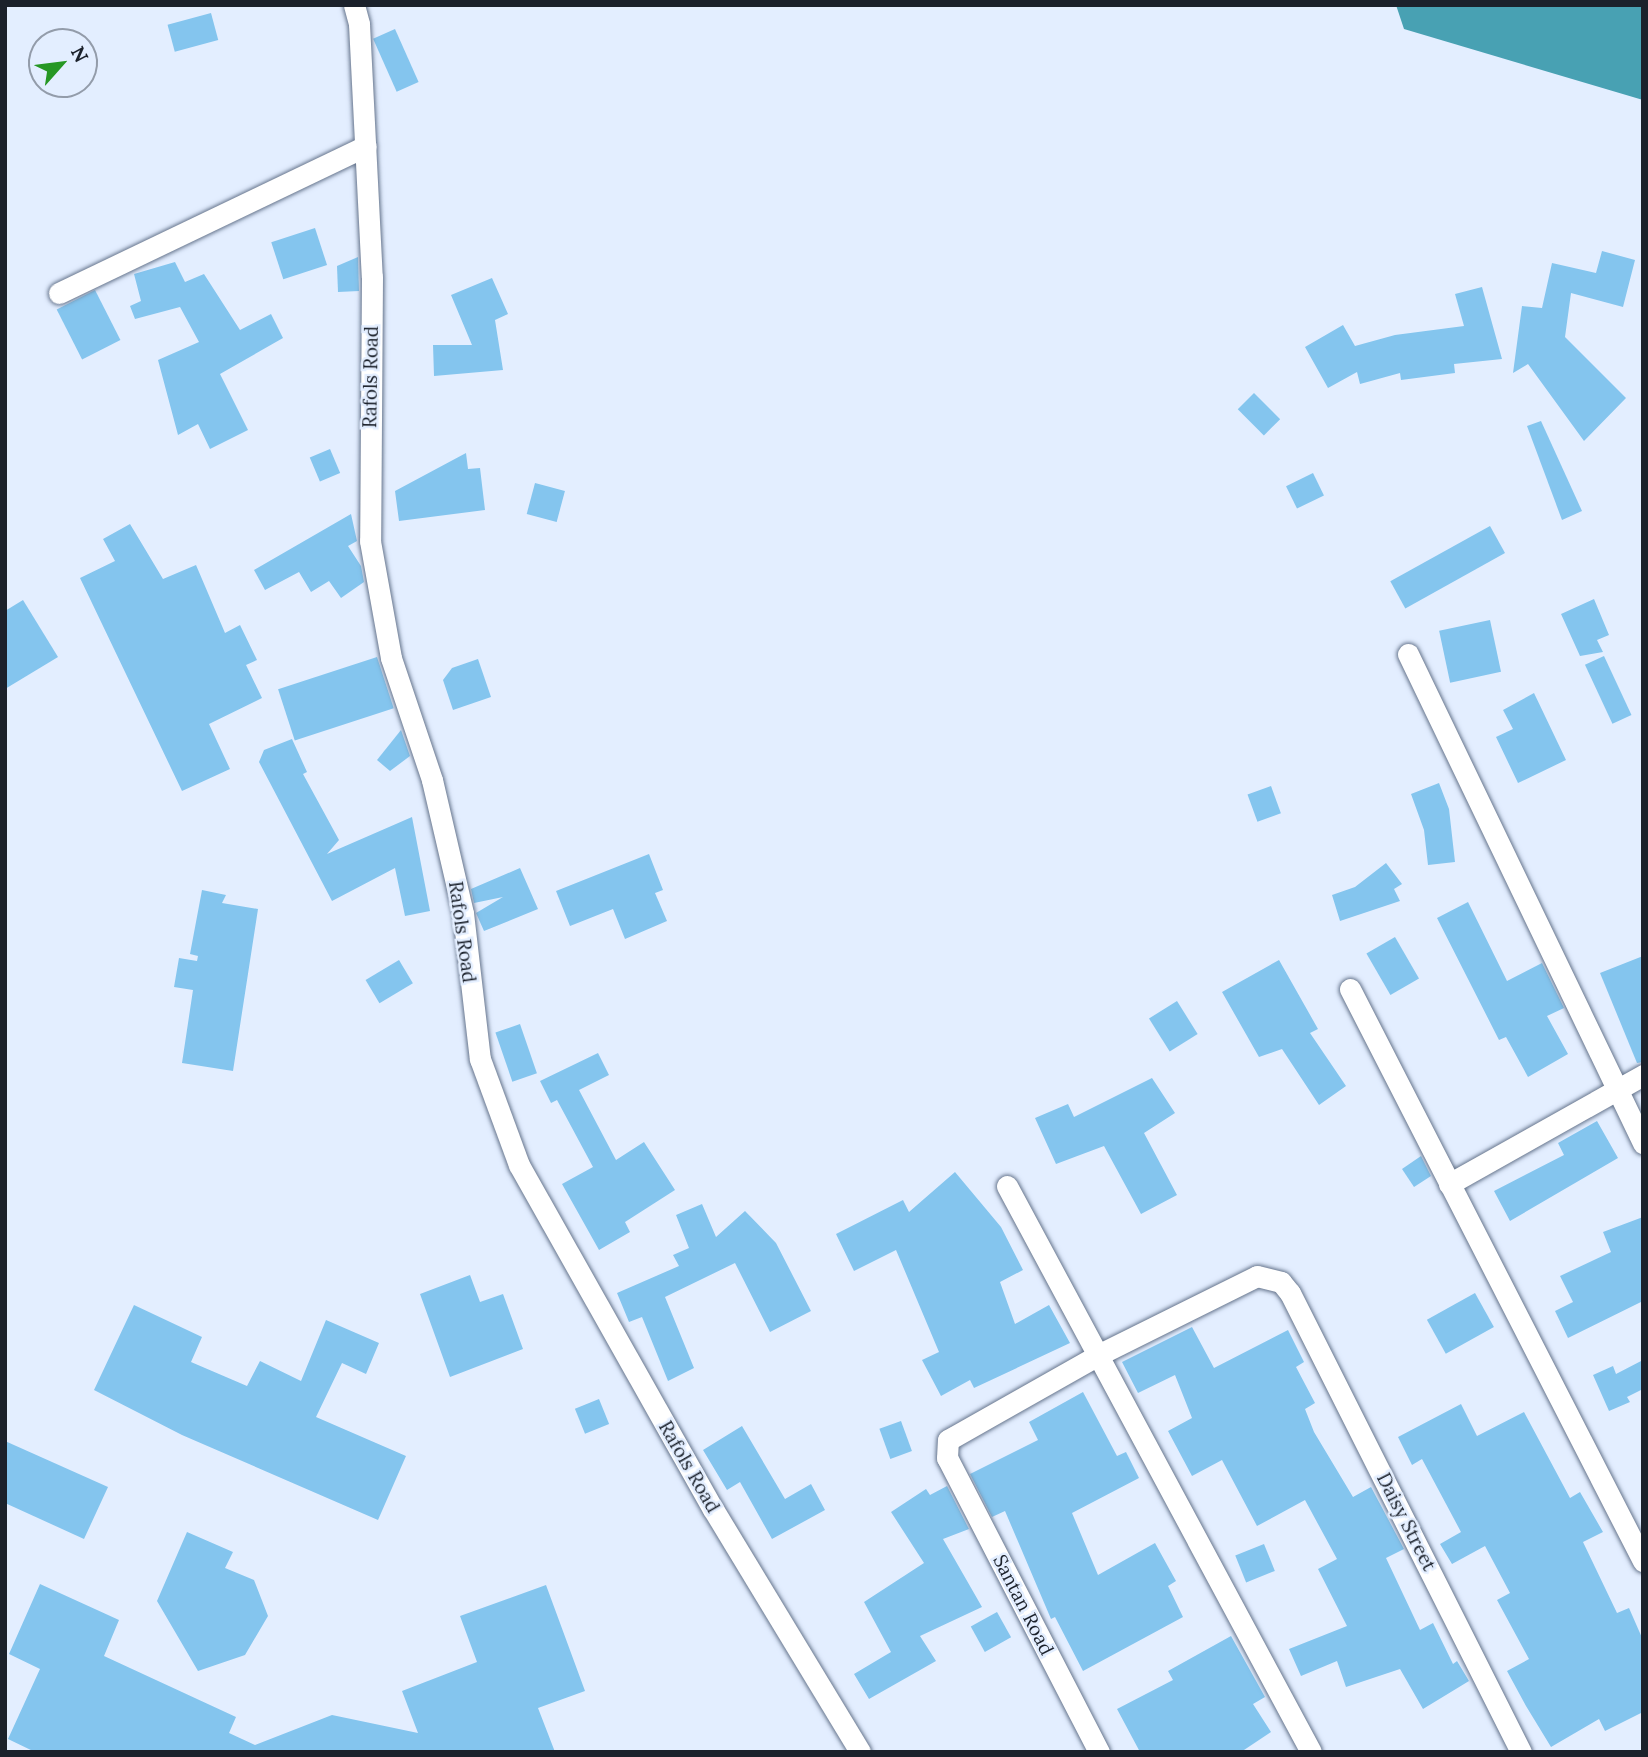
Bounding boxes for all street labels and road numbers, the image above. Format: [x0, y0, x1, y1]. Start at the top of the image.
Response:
street label: Rafols Road [359, 326, 383, 428]
street label: Rafols Road [444, 880, 480, 984]
street label: Rafols Road [654, 1417, 724, 1517]
street label: Daisy Street [1372, 1469, 1440, 1575]
street label: Santan Road [988, 1551, 1058, 1659]

